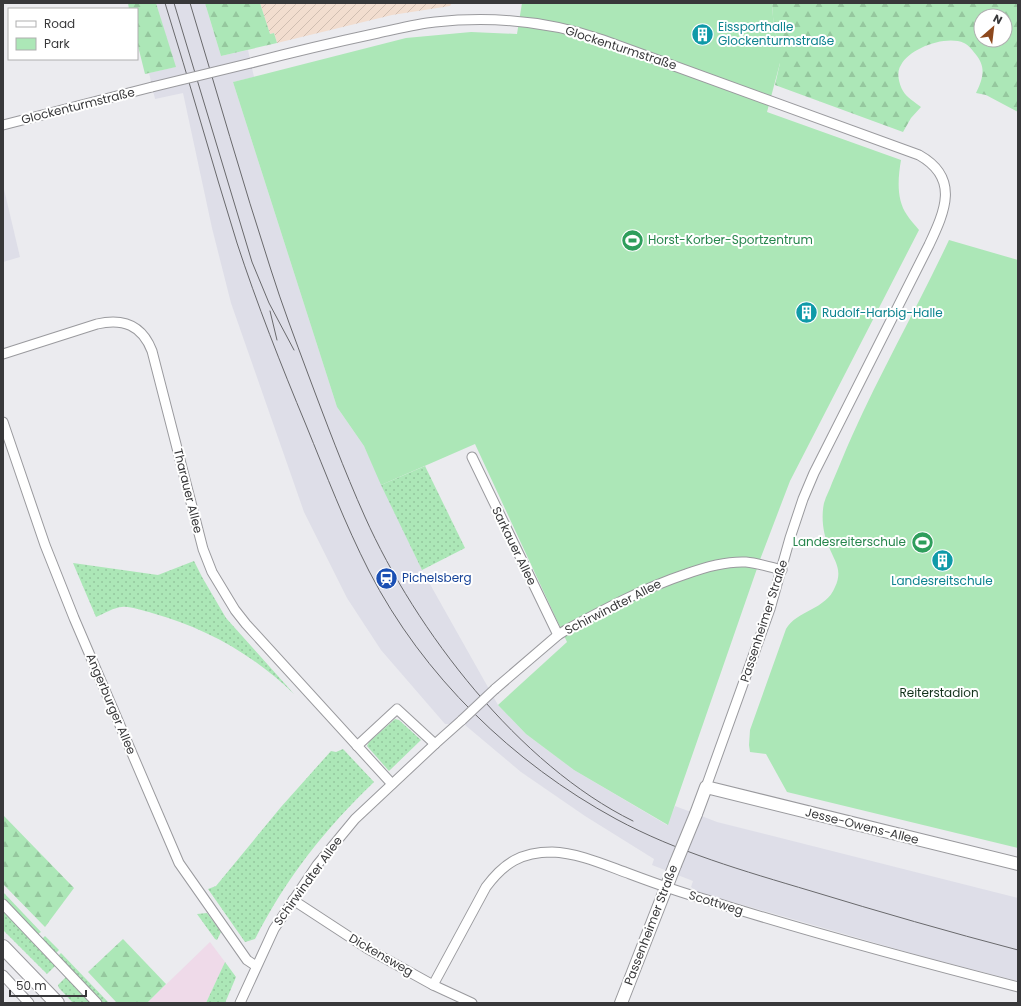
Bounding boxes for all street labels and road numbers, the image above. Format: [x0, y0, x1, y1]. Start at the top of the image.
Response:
street label: Glockenturmstraße [563, 21, 679, 74]
street label: Glockenturmstraße [19, 83, 136, 128]
street label: Tharauer Allee [170, 447, 207, 535]
street label: Sarkauer Allee [488, 504, 541, 588]
street label: Passenheimer Straße [736, 557, 791, 684]
street label: Schirwindter Allee [562, 575, 664, 638]
street label: Angerburger Allee [83, 651, 140, 757]
street label: Jesse-Owens-Allee [804, 803, 921, 848]
street label: Schirwindter Allee [269, 833, 346, 929]
street label: Passenheimer Straße [620, 862, 681, 988]
street label: Scottweg [687, 886, 745, 919]
street label: Dickensweg [346, 929, 417, 980]

